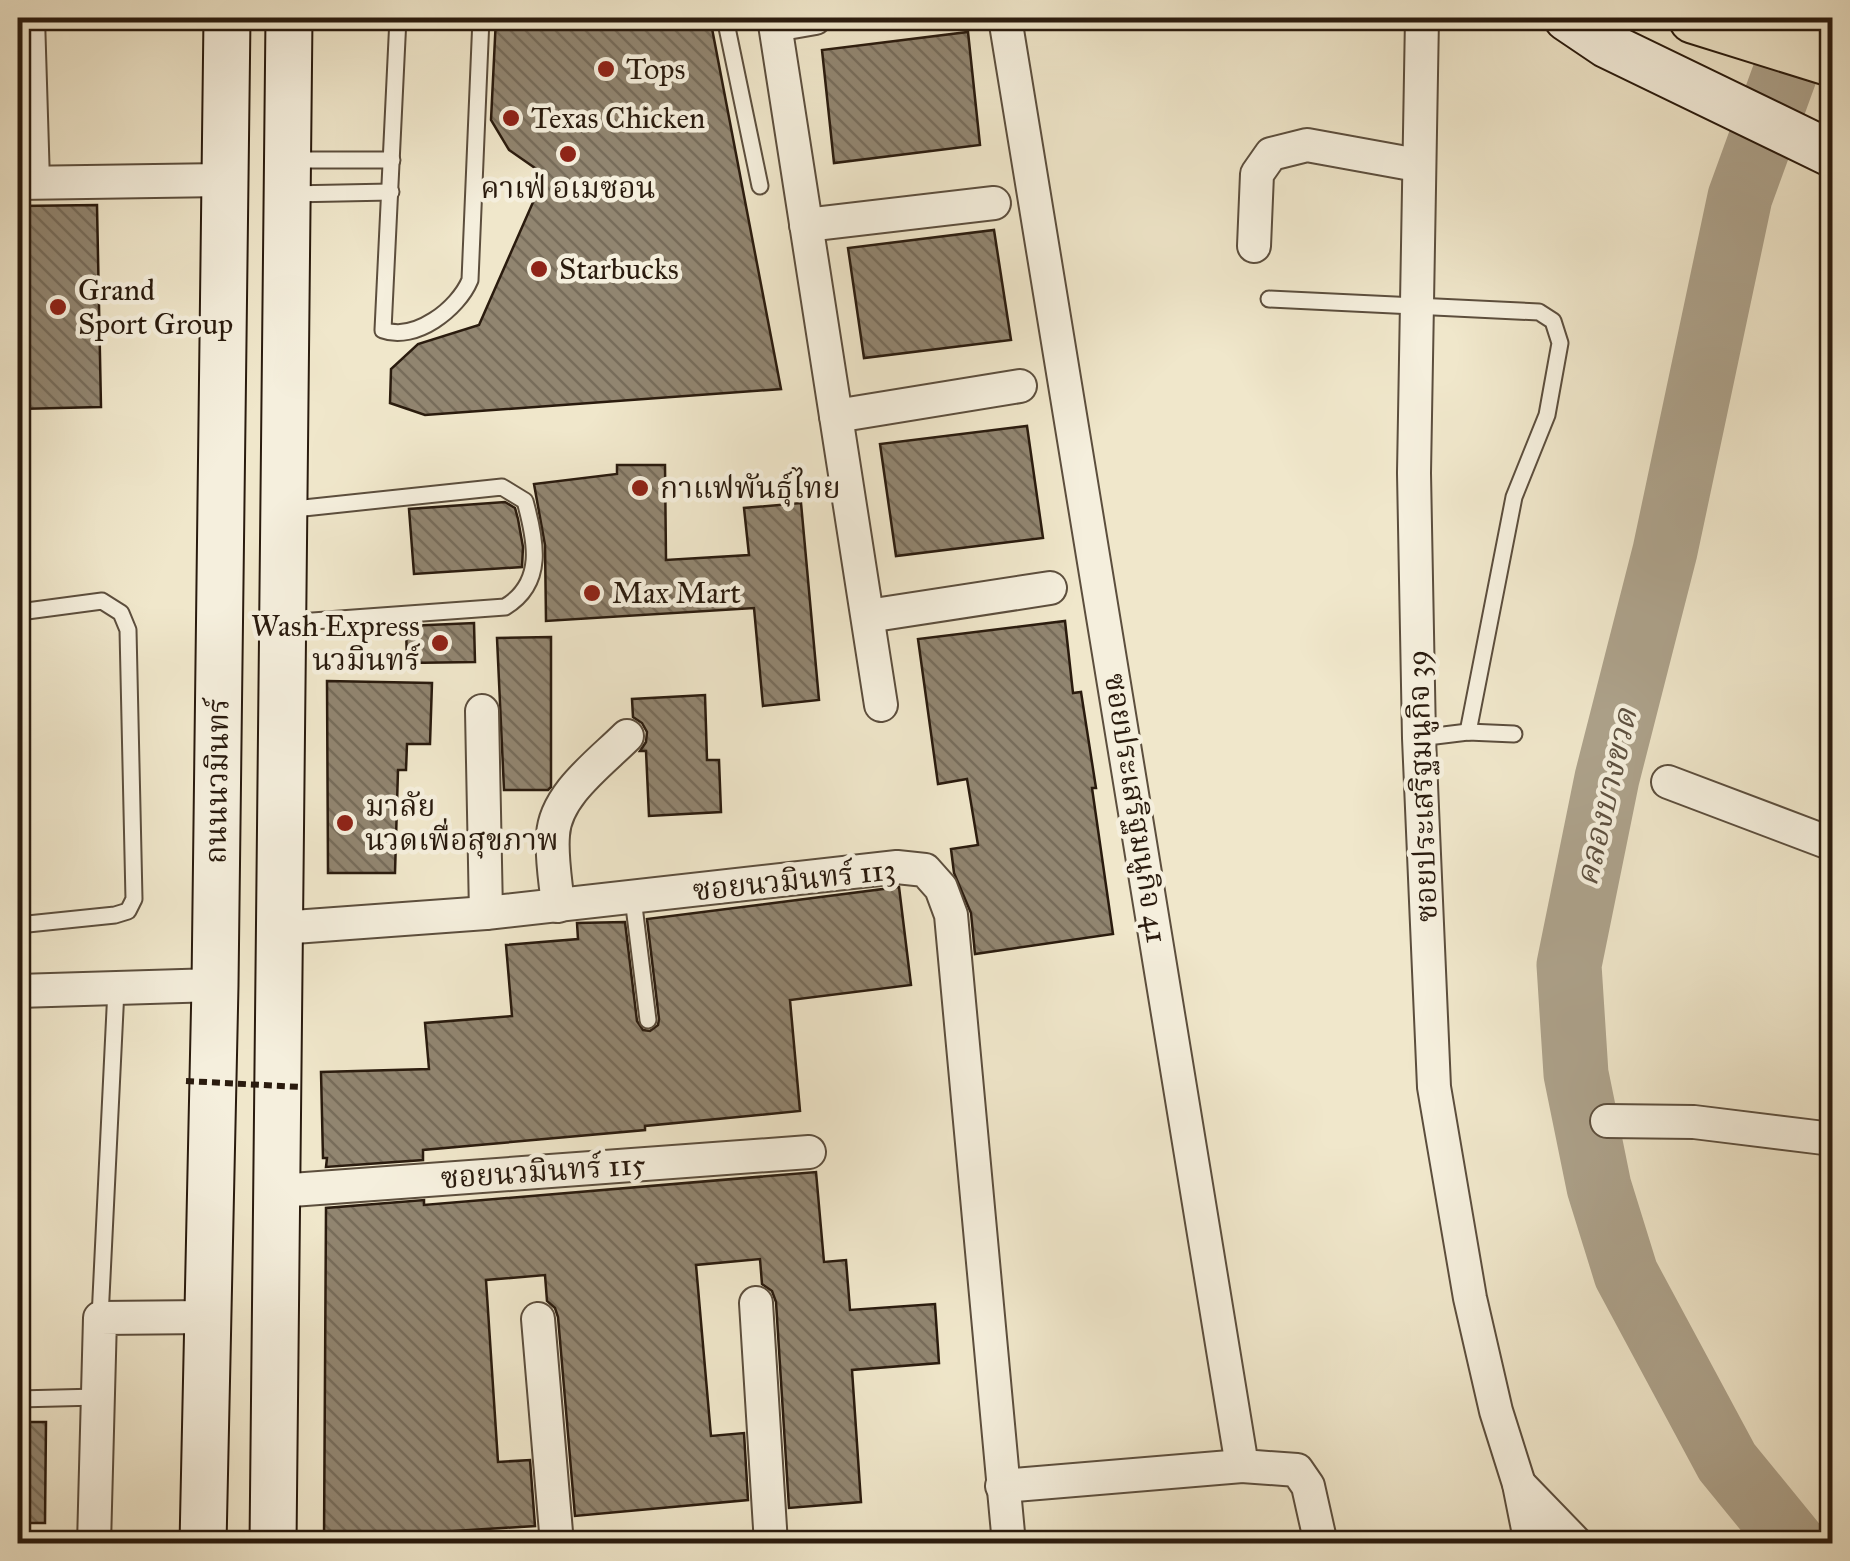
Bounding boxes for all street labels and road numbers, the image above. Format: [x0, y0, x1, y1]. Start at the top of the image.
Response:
street label: ซอยประเสริฐมนูกิจ 39 [1399, 649, 1447, 923]
street label: ซอยประเสริฐมนูกิจ 41 [1095, 671, 1175, 946]
street label: ถนนนวมินทร์ [198, 697, 236, 864]
street label: ซอยนวมินทร์ 113 [691, 851, 897, 909]
street label: ซอยนวมินทร์ 115 [439, 1146, 647, 1196]

